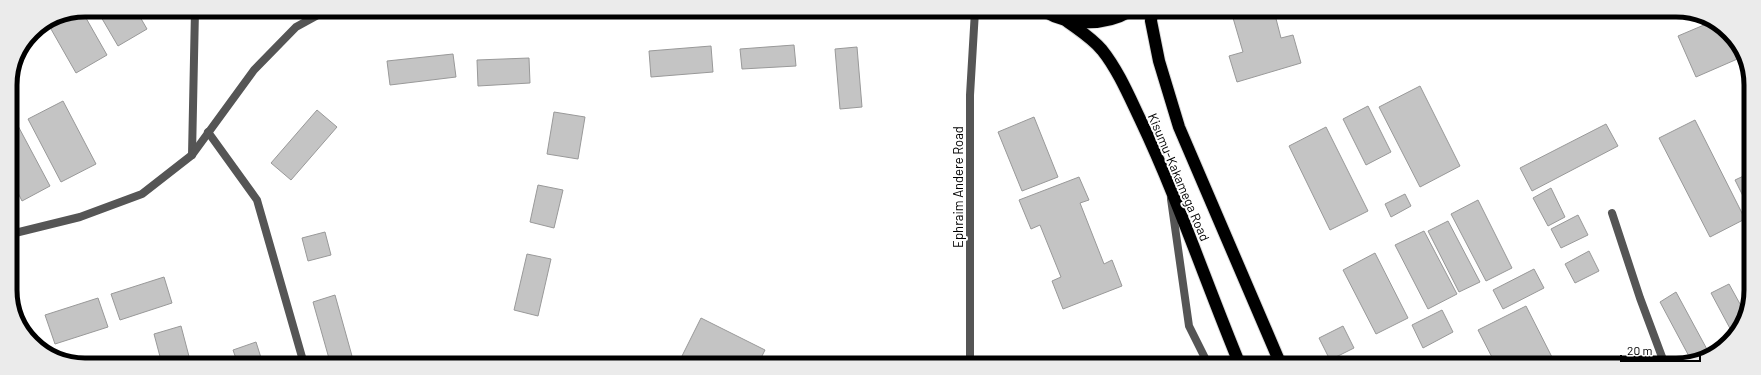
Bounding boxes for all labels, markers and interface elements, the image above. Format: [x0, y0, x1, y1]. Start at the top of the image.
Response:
street label: Kisumu-Kakamega Road [1145, 111, 1213, 243]
street label: Ephraim Andere Road [950, 126, 966, 248]
scale bar [1621, 337, 1700, 363]
text: 20 m [1627, 343, 1653, 357]

